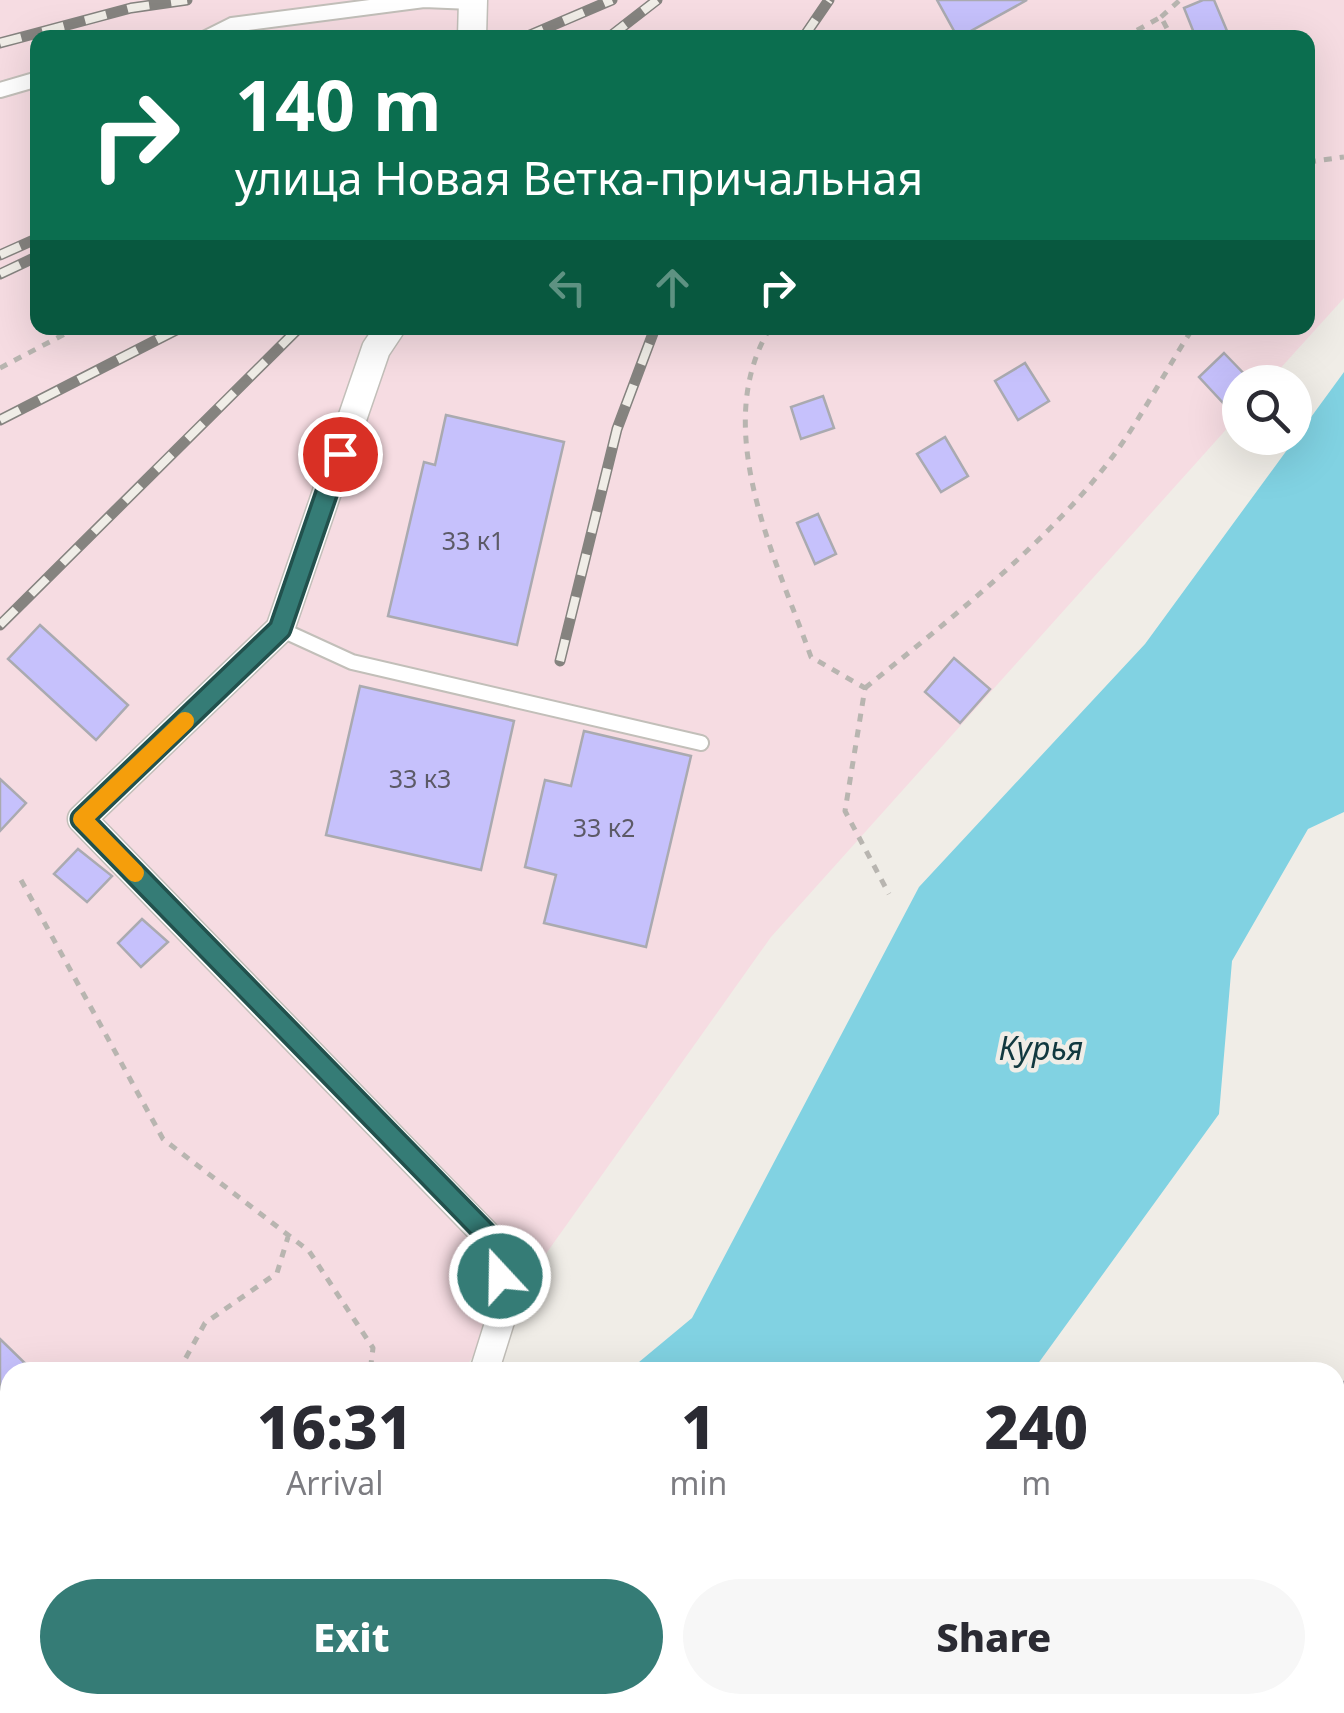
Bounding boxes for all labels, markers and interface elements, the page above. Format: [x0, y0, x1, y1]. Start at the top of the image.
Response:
text: 140 m [235, 56, 442, 152]
icon: right [70, 70, 200, 200]
text: улица Новая Ветка-причальная [235, 147, 923, 208]
icon: left [540, 260, 595, 315]
icon: ahead [645, 260, 700, 315]
icon: right [750, 260, 805, 315]
map controls [1222, 365, 1312, 455]
button: search [1222, 365, 1312, 455]
pin [298, 412, 383, 497]
icon: arrive [313, 427, 368, 482]
house number: 33 к1 [442, 523, 504, 557]
house number: 33 к3 [389, 761, 451, 795]
house number: 33 к2 [573, 810, 635, 844]
water label: Курья [999, 1026, 1083, 1069]
position arrow [448, 1224, 552, 1328]
text: 16:31 [257, 1385, 413, 1467]
text: 1 [681, 1385, 716, 1467]
text: 240 [984, 1385, 1088, 1467]
text: Arrival [286, 1461, 384, 1504]
text: min [669, 1461, 727, 1504]
text: m [1021, 1461, 1051, 1504]
button: Exit [40, 1579, 663, 1694]
button: Share [683, 1579, 1305, 1694]

